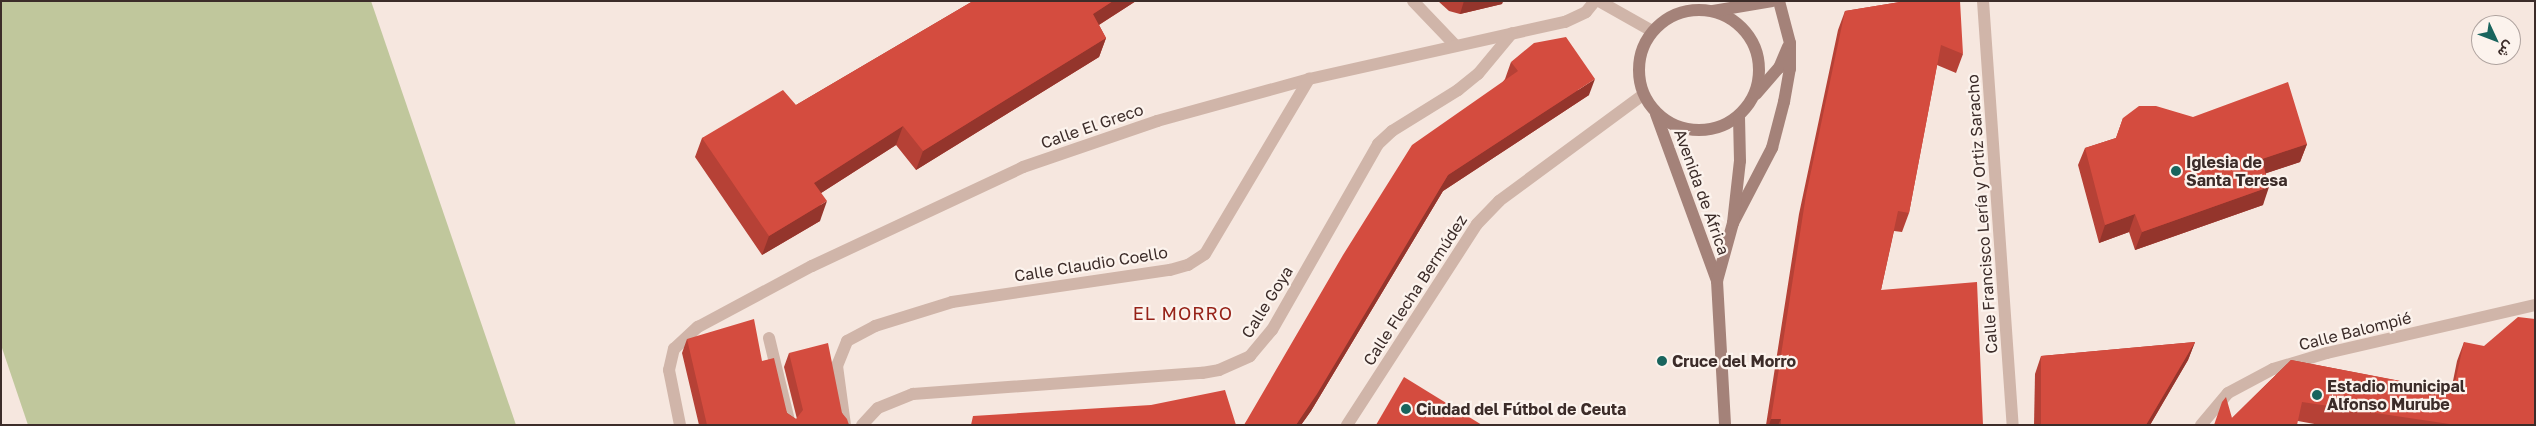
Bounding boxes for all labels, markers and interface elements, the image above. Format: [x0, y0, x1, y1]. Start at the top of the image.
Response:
north arrow [2471, 15, 2521, 65]
text: ش [2495, 38, 2519, 62]
street label: Calle Francisco Lería y Ortiz Saracho [1963, 74, 2001, 354]
street label: Calle El Greco [1038, 99, 1146, 153]
street label: Avenida de África [1670, 127, 1734, 257]
place label: Iglesia de Santa Teresa [2186, 152, 2288, 190]
marker: Iglesia de Santa Teresa [2170, 165, 2182, 177]
street label: Calle Flecha Bermúdez [1359, 211, 1471, 369]
street label: Calle Claudio Coello [1013, 242, 1169, 286]
street label: Calle Goya [1237, 262, 1297, 342]
district label: EL MORRO [1132, 302, 1234, 324]
street label: Calle Balompié [2297, 308, 2413, 354]
place label: Cruce del Morro [1672, 351, 1796, 371]
marker: Cruce del Morro [1656, 355, 1668, 367]
place label: Estadio municipal Alfonso Murube [2327, 376, 2465, 414]
marker: Estadio municipal Alfonso Murube [2311, 389, 2323, 401]
place label: Ciudad del Fútbol de Ceuta [1416, 399, 1626, 419]
marker: Ciudad del Fútbol de Ceuta [1400, 403, 1412, 415]

